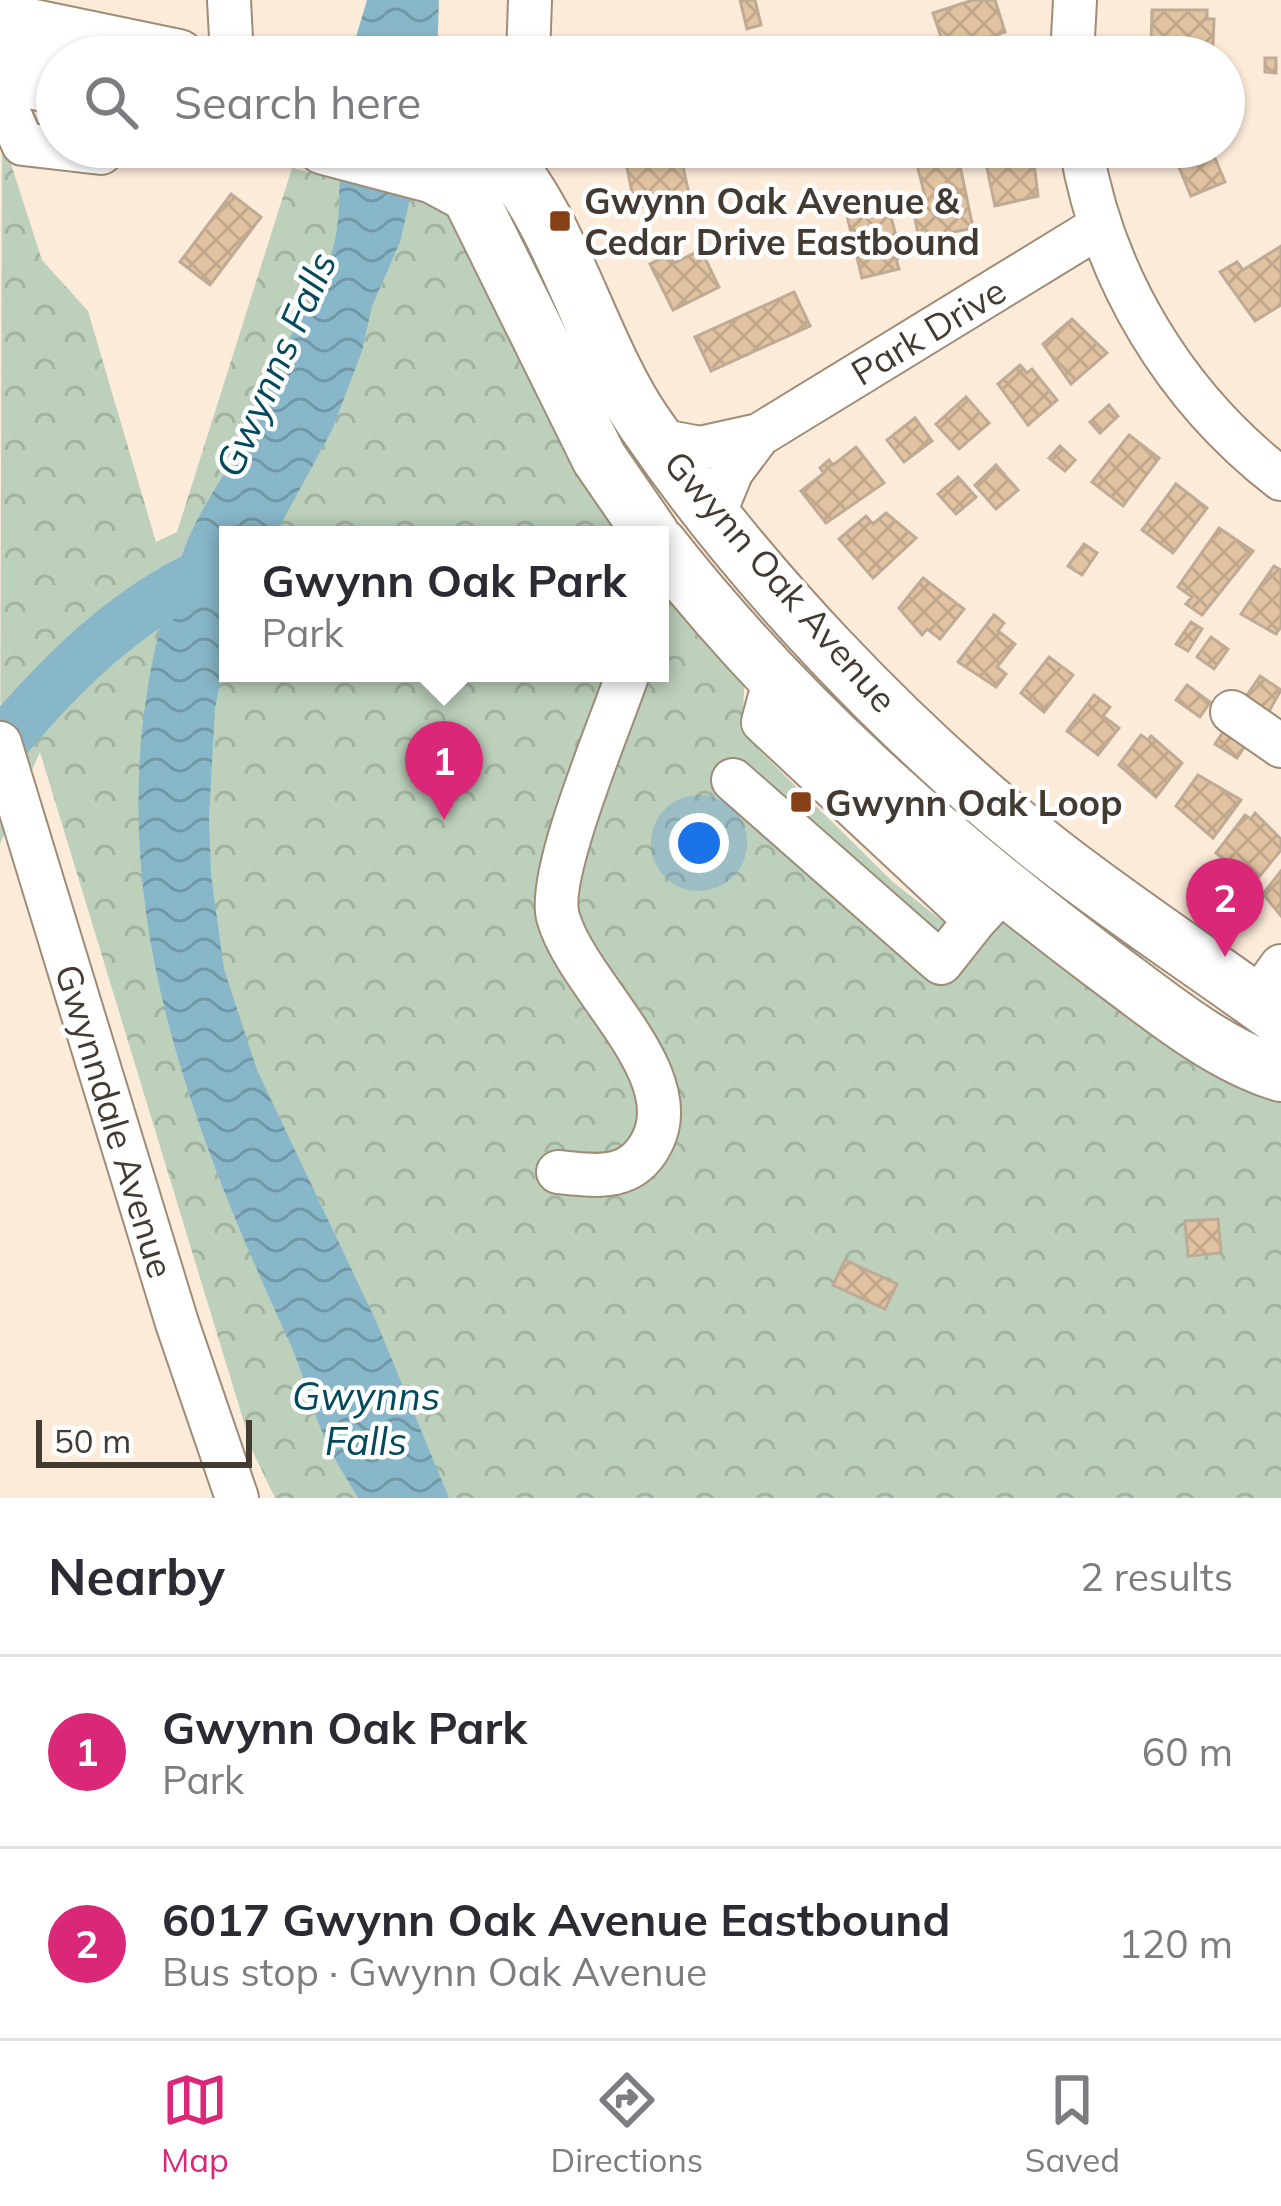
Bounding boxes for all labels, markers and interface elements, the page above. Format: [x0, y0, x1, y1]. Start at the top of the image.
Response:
search box [36, 36, 1245, 168]
icon: search [78, 69, 144, 135]
text: Search here [174, 74, 421, 130]
place label: Gwynn Oak Avenue & Cedar Drive Eastbound [584, 178, 980, 264]
marker: Gwynn Oak Avenue & Cedar Drive Eastbound [547, 208, 573, 234]
water label: Gwynns Falls [204, 244, 346, 484]
street label: Park Drive [843, 267, 1013, 395]
street label: Gwynn Oak Avenue [655, 441, 907, 721]
popup [219, 526, 669, 682]
text: Gwynn Oak Park [261, 552, 627, 608]
text: Park [261, 608, 344, 657]
pin: 1 [405, 721, 483, 820]
place label: Gwynn Oak Loop [825, 780, 1122, 825]
marker: Gwynn Oak Loop [788, 789, 814, 815]
your location [669, 813, 729, 873]
pin: 2 [1186, 858, 1264, 957]
street label: Gwynndale Avenue [46, 959, 184, 1283]
water label: Gwynns Falls [292, 1371, 440, 1465]
scale bar [36, 1414, 252, 1467]
text: 50 m [54, 1420, 131, 1461]
text: Nearby [48, 1544, 225, 1608]
text: 2 results [1080, 1552, 1233, 1601]
text: Gwynn Oak Park [162, 1699, 527, 1755]
text: 1 [75, 1727, 99, 1776]
text: 60 m [1142, 1727, 1233, 1776]
text: Park [162, 1755, 244, 1804]
text: 6017 Gwynn Oak Avenue Eastbound [162, 1891, 950, 1947]
text: 2 [75, 1919, 99, 1968]
text: 120 m [1118, 1919, 1233, 1968]
text: Bus stop · Gwynn Oak Avenue [162, 1947, 707, 1996]
tab: Map [161, 2067, 229, 2180]
tab: Directions [551, 2067, 703, 2180]
tab: Saved [1025, 2067, 1120, 2180]

